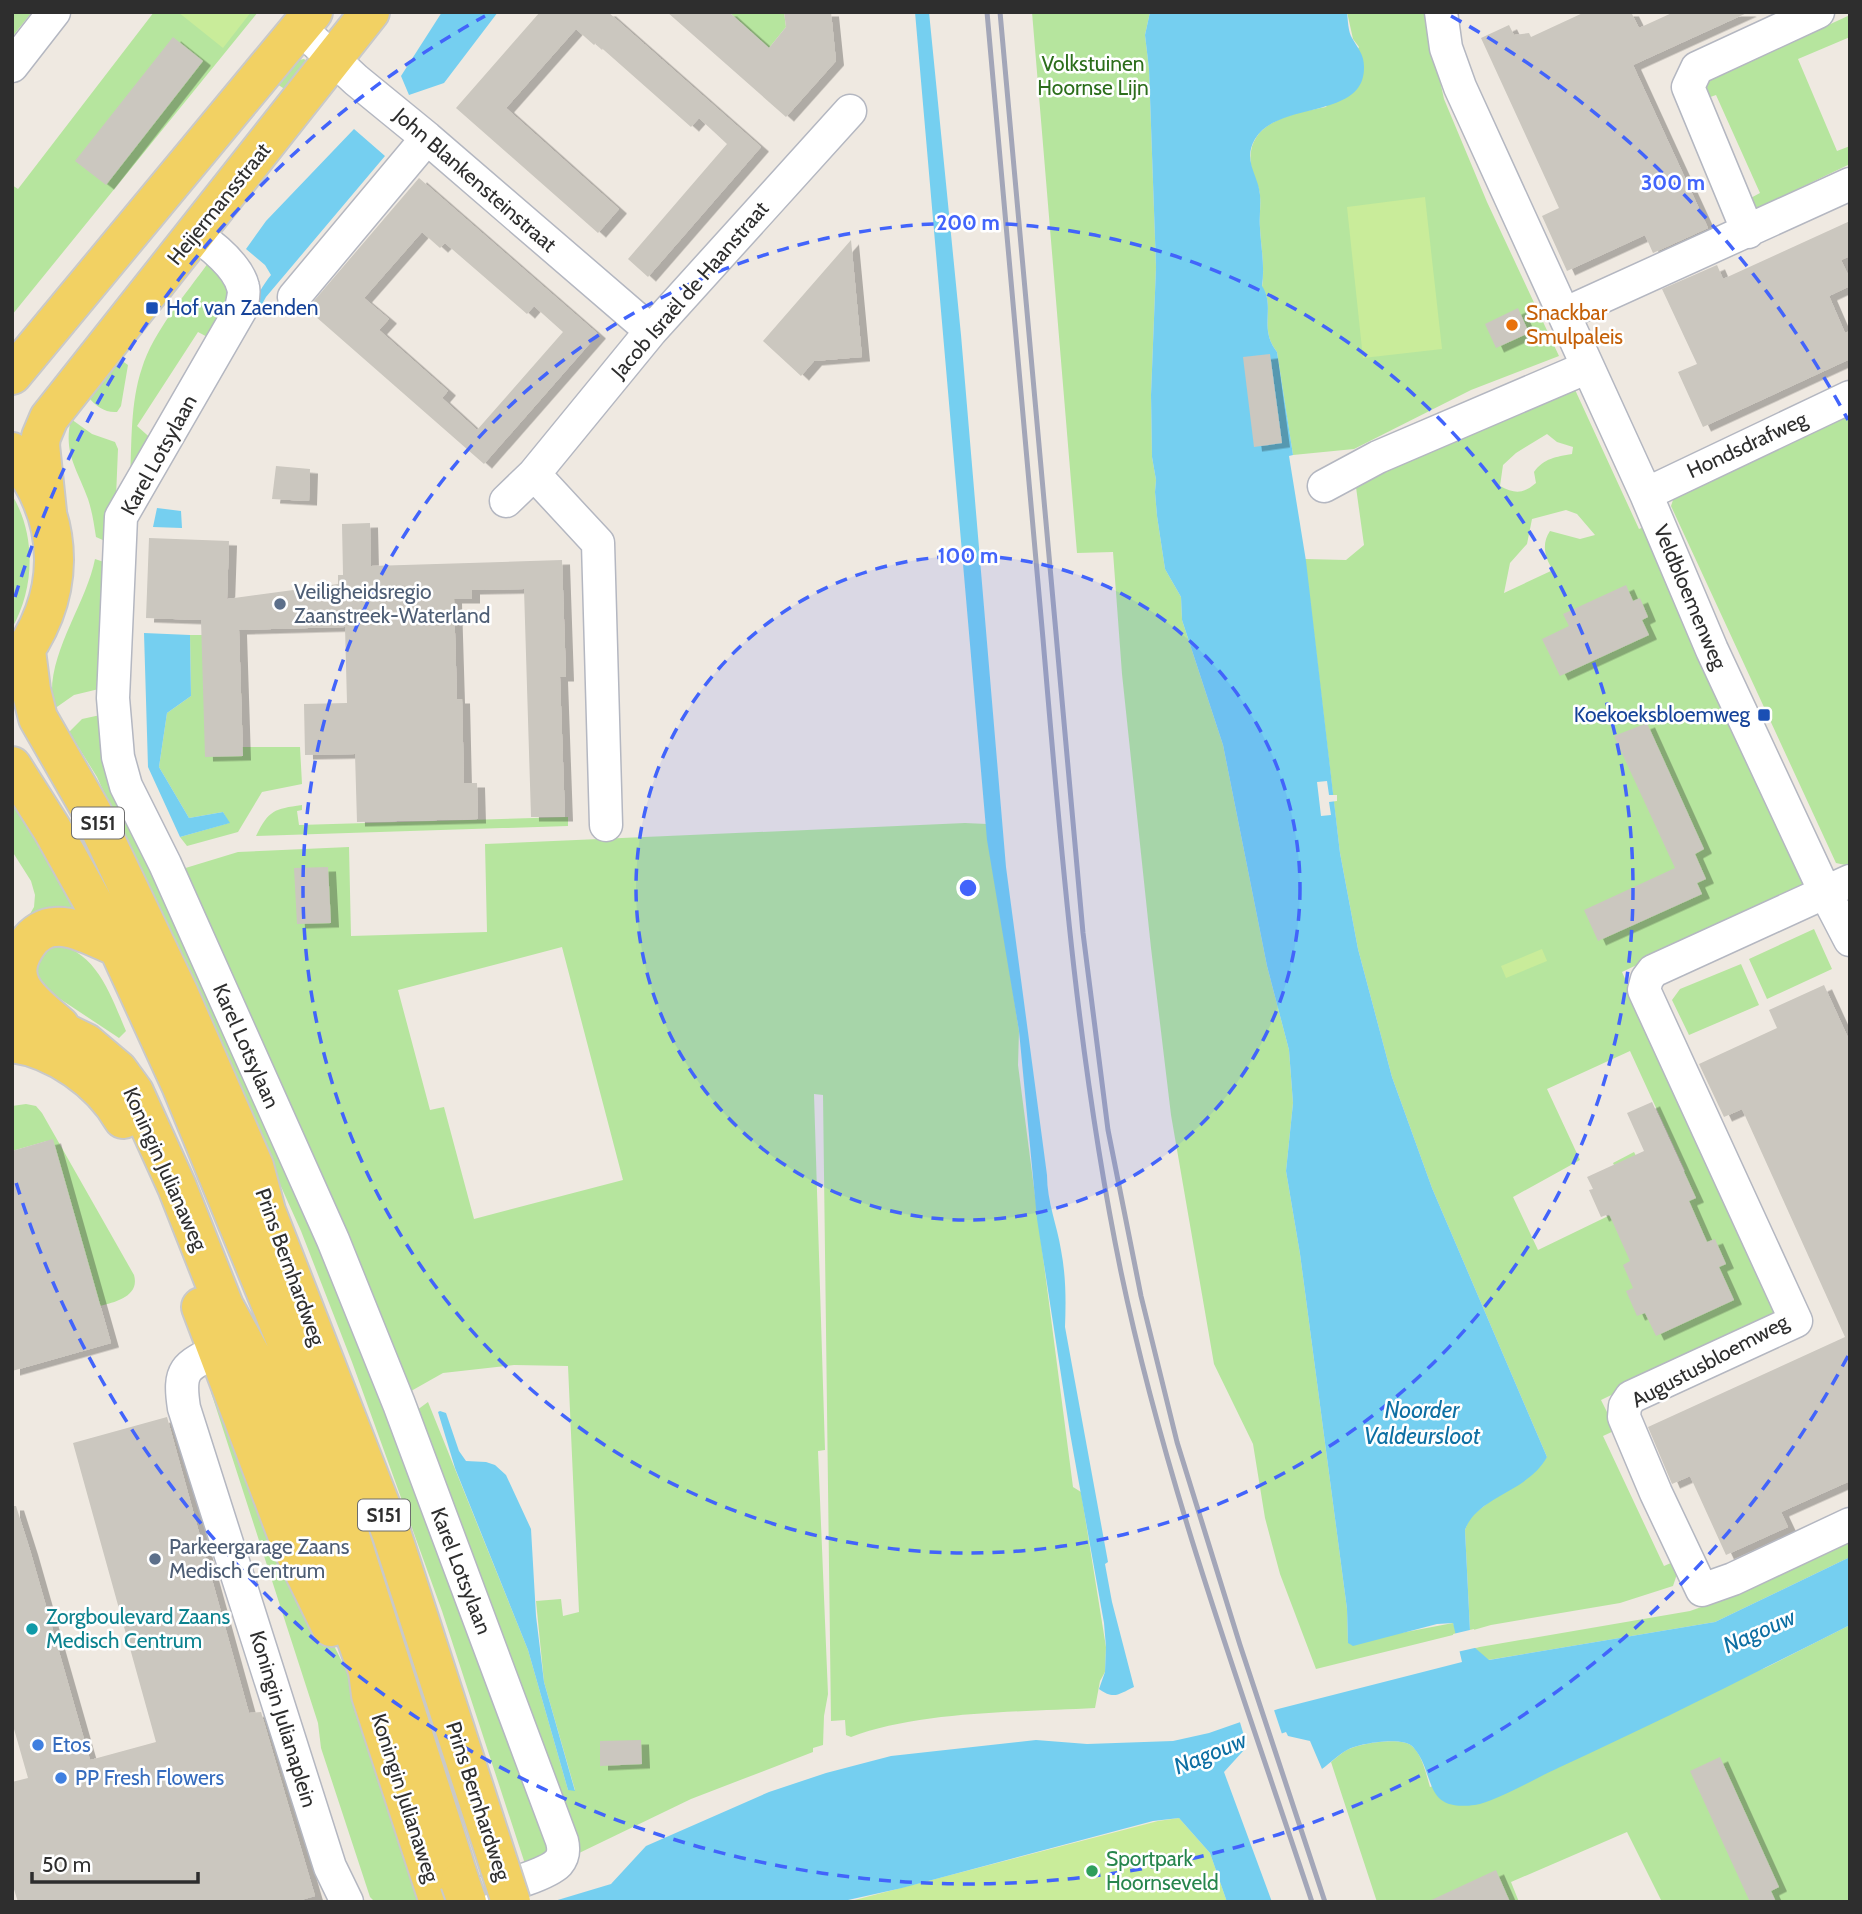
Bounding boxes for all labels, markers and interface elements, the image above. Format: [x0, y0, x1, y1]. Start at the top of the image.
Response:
park label: Volkstuinen Hoornse Lijn [1037, 51, 1149, 101]
street label: John Blankensteinstraat [388, 102, 562, 257]
street label: Heijermansstraat [162, 138, 276, 270]
text: 300 m [1641, 170, 1705, 195]
street label: Jacob Israël de Haanstraat [605, 196, 773, 384]
text: 200 m [936, 210, 1000, 235]
place label: Hof van Zaenden [166, 295, 318, 320]
marker: Hof van Zaenden [144, 300, 160, 316]
place label: Snackbar Smulpaleis [1526, 300, 1623, 349]
marker: Snackbar Smulpaleis [1504, 317, 1520, 333]
street label: Karel Lotsylaan [115, 390, 202, 519]
street label: Hondsdrafweg [1683, 406, 1811, 483]
street label: Veldbloemenweg [1649, 521, 1732, 673]
text: 100 m [938, 543, 998, 568]
place label: Veiligheidsregio Zaanstreek-Waterland [294, 579, 490, 628]
marker: Veiligheidsregio Zaanstreek-Waterland [272, 596, 288, 612]
place label: Koekoeksbloemweg [1574, 702, 1751, 727]
marker: Koekoeksbloemweg [1756, 707, 1772, 723]
road number: S151 [72, 808, 124, 838]
centre of rings [956, 876, 980, 900]
street label: Karel Lotsylaan [208, 980, 285, 1112]
street label: Koningin Julianaweg [118, 1083, 213, 1255]
street label: Prins Bernhardweg [250, 1185, 331, 1349]
street label: Augustusbloemweg [1627, 1308, 1793, 1412]
water label: Noorder Valdeursloot [1364, 1396, 1481, 1450]
road number: S151 [358, 1499, 410, 1530]
street label: Karel Lotsylaan [426, 1504, 497, 1638]
place label: Parkeergarage Zaans Medisch Centrum [169, 1534, 350, 1583]
marker: Parkeergarage Zaans Medisch Centrum [147, 1551, 163, 1567]
water label: Nagouw [1718, 1602, 1800, 1659]
place label: Zorgboulevard Zaans Medisch Centrum [46, 1604, 230, 1653]
marker: Zorgboulevard Zaans Medisch Centrum [24, 1621, 40, 1637]
street label: Koningin Julianaplein [245, 1628, 322, 1810]
street label: Koningin Julianaweg [366, 1710, 445, 1886]
street label: Prins Bernhardweg [441, 1718, 516, 1884]
water label: Nagouw [1169, 1725, 1251, 1780]
place label: Etos [52, 1732, 91, 1757]
marker: Etos [30, 1737, 46, 1753]
place label: PP Fresh Flowers [75, 1765, 224, 1790]
marker: PP Fresh Flowers [53, 1770, 69, 1786]
scale bar [32, 1840, 198, 1884]
place label: Sportpark Hoornseveld [1106, 1846, 1219, 1895]
text: 50 m [42, 1852, 91, 1877]
marker: Sportpark Hoornseveld [1084, 1863, 1100, 1879]

